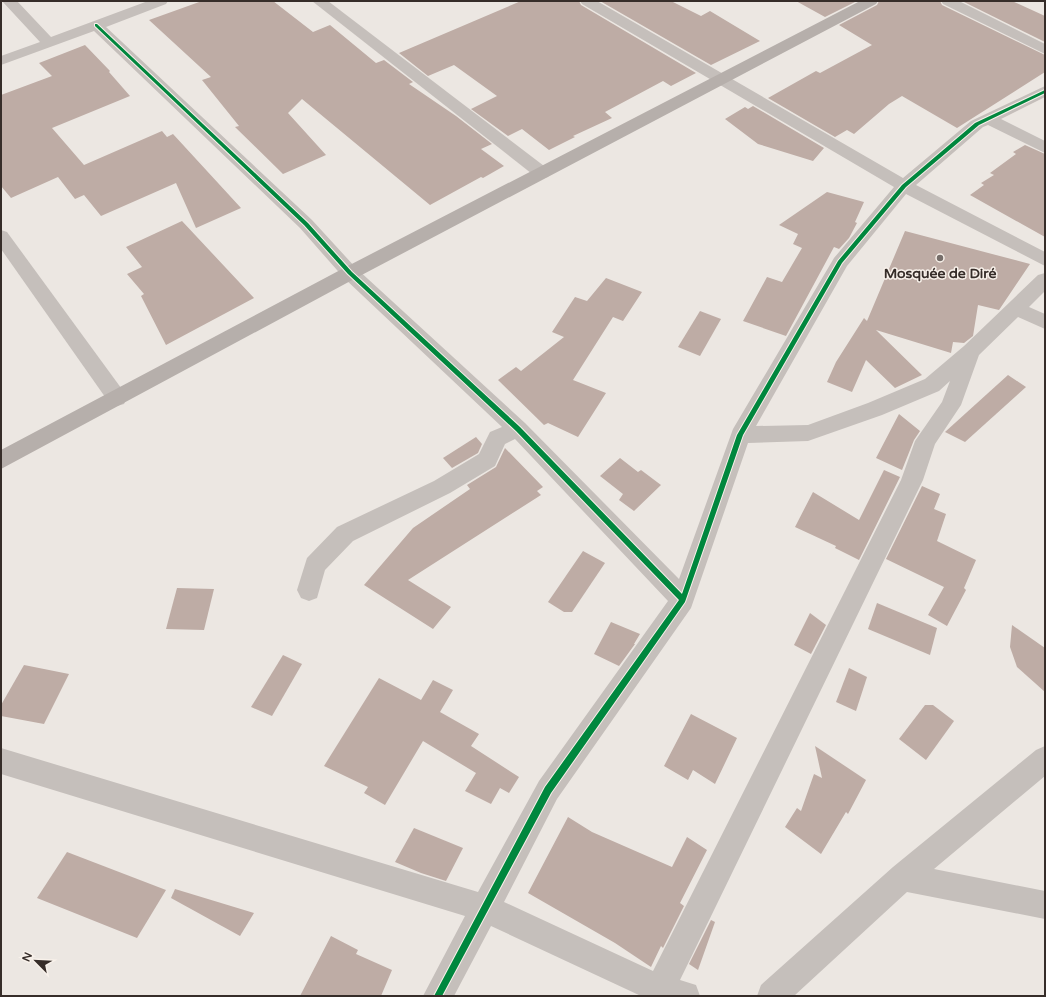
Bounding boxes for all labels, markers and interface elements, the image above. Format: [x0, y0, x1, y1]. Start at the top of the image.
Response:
marker: Mosquée de Diré [935, 253, 945, 263]
place label: Mosquée de Diré [884, 265, 996, 282]
north arrow [16, 941, 56, 981]
text: N [20, 950, 35, 964]

